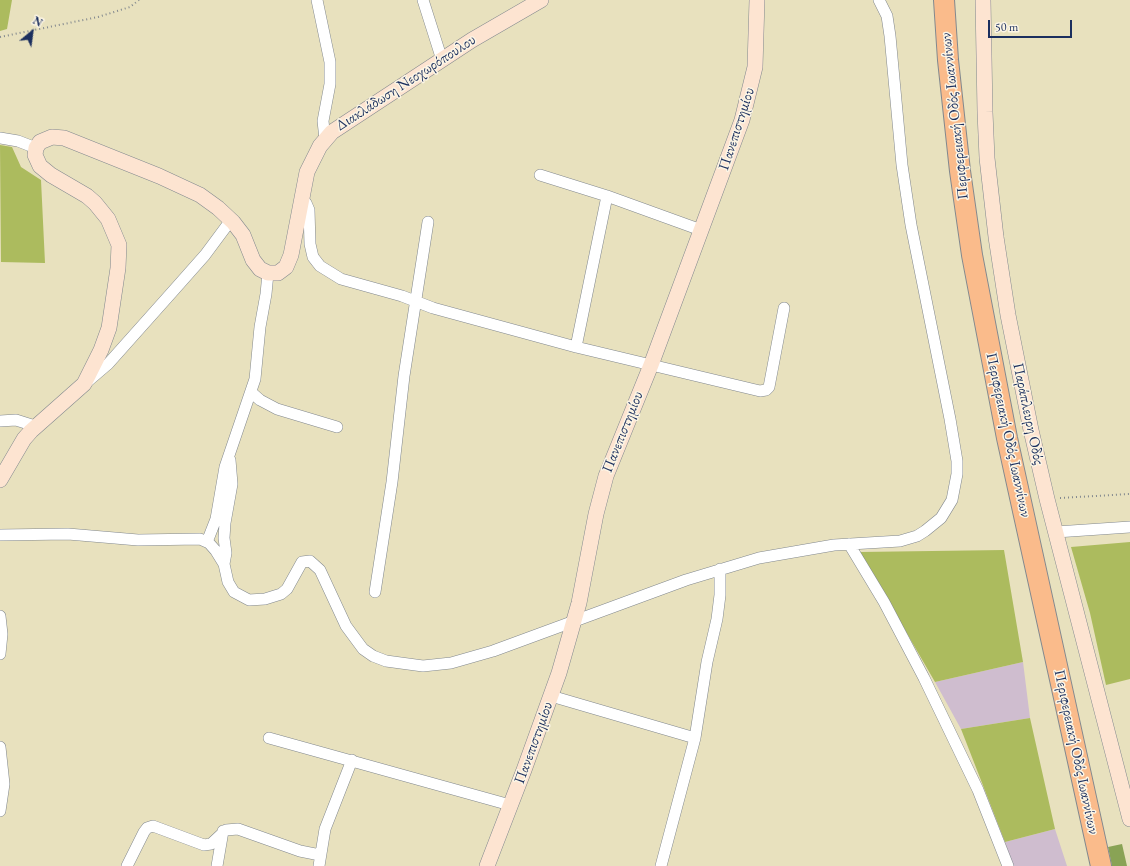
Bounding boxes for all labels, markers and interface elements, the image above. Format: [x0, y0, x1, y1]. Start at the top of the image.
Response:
north arrow [12, 12, 52, 52]
scale bar [990, 12, 1074, 38]
text: N [31, 13, 45, 30]
text: 50 m [995, 19, 1018, 35]
street label: Διακλάδωση Νεοχωρόπουλου [333, 31, 479, 135]
street label: Περιφερειακή Οδός Ιωαννίνων [937, 32, 973, 200]
street label: Πανεπιστημίου [715, 85, 759, 173]
street label: Περιφερειακή Οδός Ιωαννίνων [982, 351, 1034, 519]
street label: Παράπλευρη Οδός [1008, 361, 1048, 467]
street label: Πανεπιστημίου [599, 389, 647, 475]
street label: Περιφερειακή Οδός Ιωαννίνων [1050, 668, 1102, 836]
street label: Πανεπιστημίου [511, 700, 557, 786]

